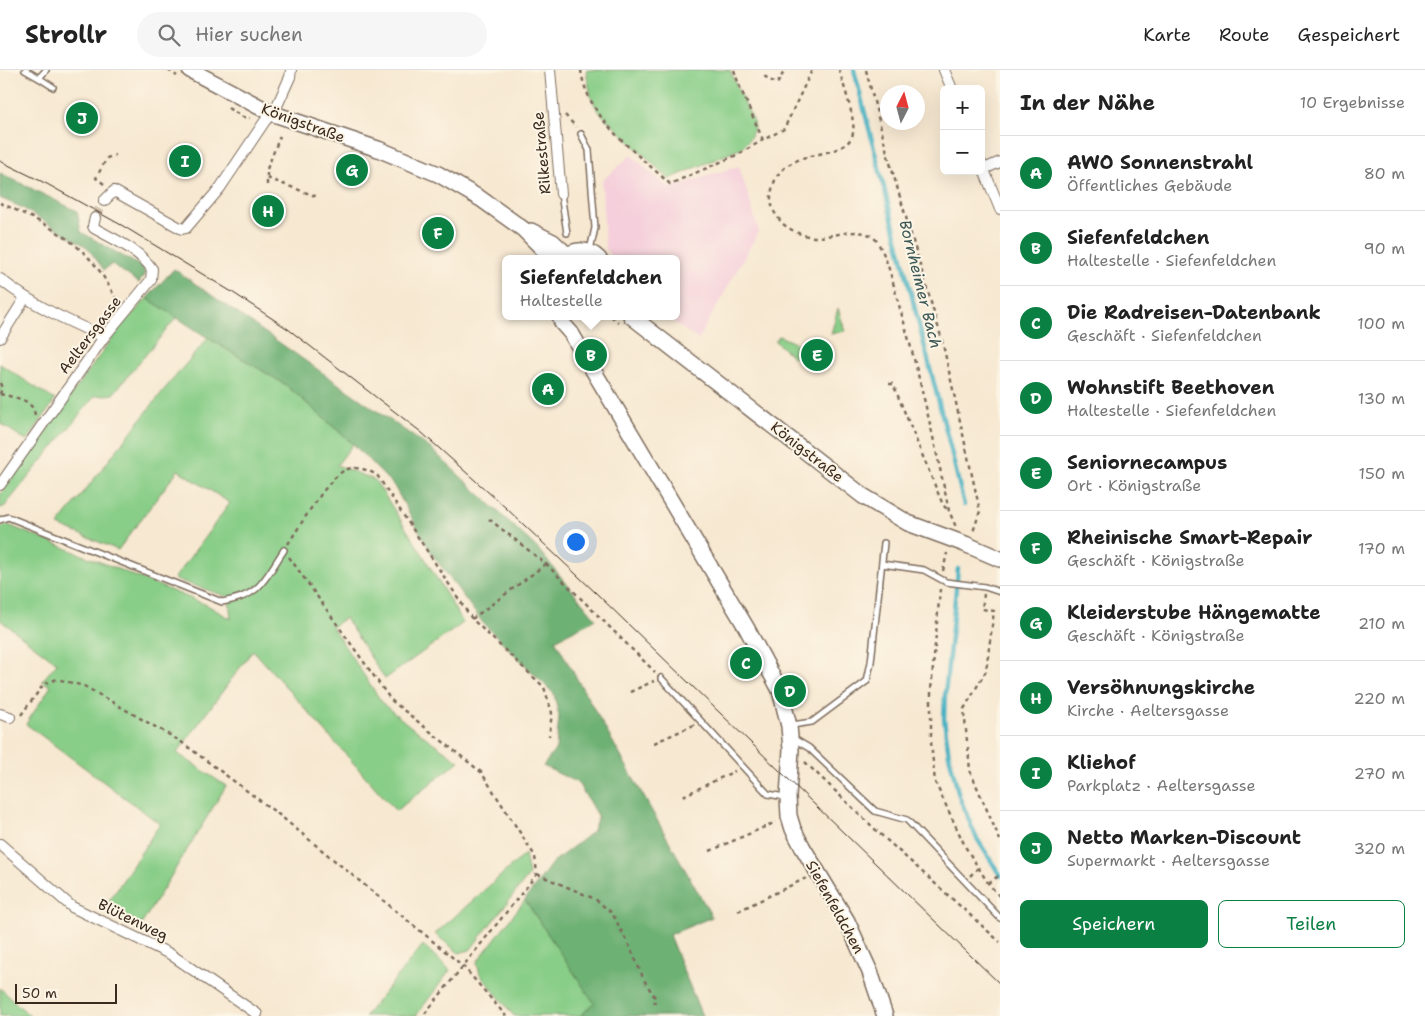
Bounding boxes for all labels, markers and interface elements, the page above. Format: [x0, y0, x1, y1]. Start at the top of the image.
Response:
search box [137, 12, 487, 57]
text: Strollr [25, 19, 107, 51]
icon: search [155, 21, 183, 49]
text: Hier suchen [195, 22, 303, 47]
text: Karte [1143, 23, 1191, 47]
text: Route [1219, 23, 1270, 47]
text: Gespeichert [1298, 23, 1400, 47]
north arrow [880, 85, 925, 130]
map controls [940, 85, 985, 175]
button: + [940, 85, 985, 130]
text: In der Nähe [1020, 89, 1155, 117]
text: 10 Ergebnisse [1300, 92, 1405, 113]
pin: J [66, 99, 98, 137]
street label: Königstraße [258, 99, 348, 147]
street label: Rilkestraße [528, 111, 556, 195]
button: − [940, 130, 985, 175]
pin: I [169, 142, 201, 180]
text: AWO Sonnenstrahl [1067, 150, 1253, 175]
pin: G [336, 151, 368, 189]
text: A [1030, 163, 1042, 184]
text: 80 m [1364, 163, 1405, 184]
text: Öffentliches Gebäude [1067, 175, 1232, 196]
pin: H [252, 192, 284, 230]
pin: F [422, 214, 454, 252]
water label: Bornheimer Bach [894, 218, 947, 351]
text: Siefenfeldchen [1067, 225, 1210, 250]
text: B [1031, 238, 1041, 259]
text: 90 m [1364, 238, 1405, 259]
text: Haltestelle · Siefenfeldchen [1067, 250, 1276, 271]
popup [502, 255, 680, 320]
text: Siefenfeldchen [520, 265, 662, 290]
text: Haltestelle [520, 290, 603, 311]
street label: Aeltersgasse [54, 292, 126, 378]
text: Die Radreisen-Datenbank [1067, 300, 1321, 325]
text: C [1031, 313, 1041, 334]
text: 100 m [1357, 313, 1405, 334]
text: Geschäft · Siefenfeldchen [1067, 325, 1262, 346]
pin: B [575, 336, 607, 374]
pin: E [801, 336, 833, 374]
pin: A [532, 370, 564, 408]
text: Wohnstift Beethoven [1067, 375, 1274, 400]
text: D [1030, 388, 1042, 409]
text: 130 m [1358, 388, 1405, 409]
text: Haltestelle · Siefenfeldchen [1067, 400, 1276, 421]
street label: Königstraße [766, 417, 848, 487]
text: Seniornecampus [1067, 450, 1227, 475]
text: E [1031, 463, 1041, 484]
text: 150 m [1358, 463, 1405, 484]
text: Ort · Königstraße [1067, 475, 1201, 496]
text: Rheinische Smart-Repair [1067, 525, 1312, 550]
your location [563, 529, 589, 555]
text: F [1031, 538, 1041, 559]
text: 170 m [1358, 538, 1405, 559]
text: Geschäft · Königstraße [1067, 550, 1245, 571]
text: Kleiderstube Hängematte [1067, 600, 1321, 625]
text: G [1030, 613, 1042, 634]
text: 210 m [1358, 613, 1405, 634]
text: Geschäft · Königstraße [1067, 625, 1245, 646]
pin: C [730, 644, 762, 682]
pin: D [774, 672, 806, 710]
text: Versöhnungskirche [1067, 675, 1255, 700]
text: H [1030, 688, 1042, 709]
text: 220 m [1353, 688, 1405, 709]
text: Kirche · Aeltersgasse [1067, 700, 1229, 721]
text: Kliehof [1067, 750, 1136, 775]
text: I [1032, 763, 1040, 784]
text: 270 m [1354, 763, 1405, 784]
text: Parkplatz · Aeltersgasse [1067, 775, 1256, 796]
text: Netto Marken-Discount [1067, 825, 1301, 850]
text: J [1031, 838, 1041, 859]
text: 320 m [1354, 838, 1405, 859]
text: Supermarkt · Aeltersgasse [1067, 850, 1270, 871]
street label: Siefenfeldchen [801, 857, 869, 957]
street label: Blütenweg [95, 894, 171, 946]
button: Speichern [1020, 900, 1208, 948]
button: Teilen [1218, 900, 1405, 948]
scale bar [15, 981, 118, 1004]
text: 50 m [22, 984, 57, 1002]

